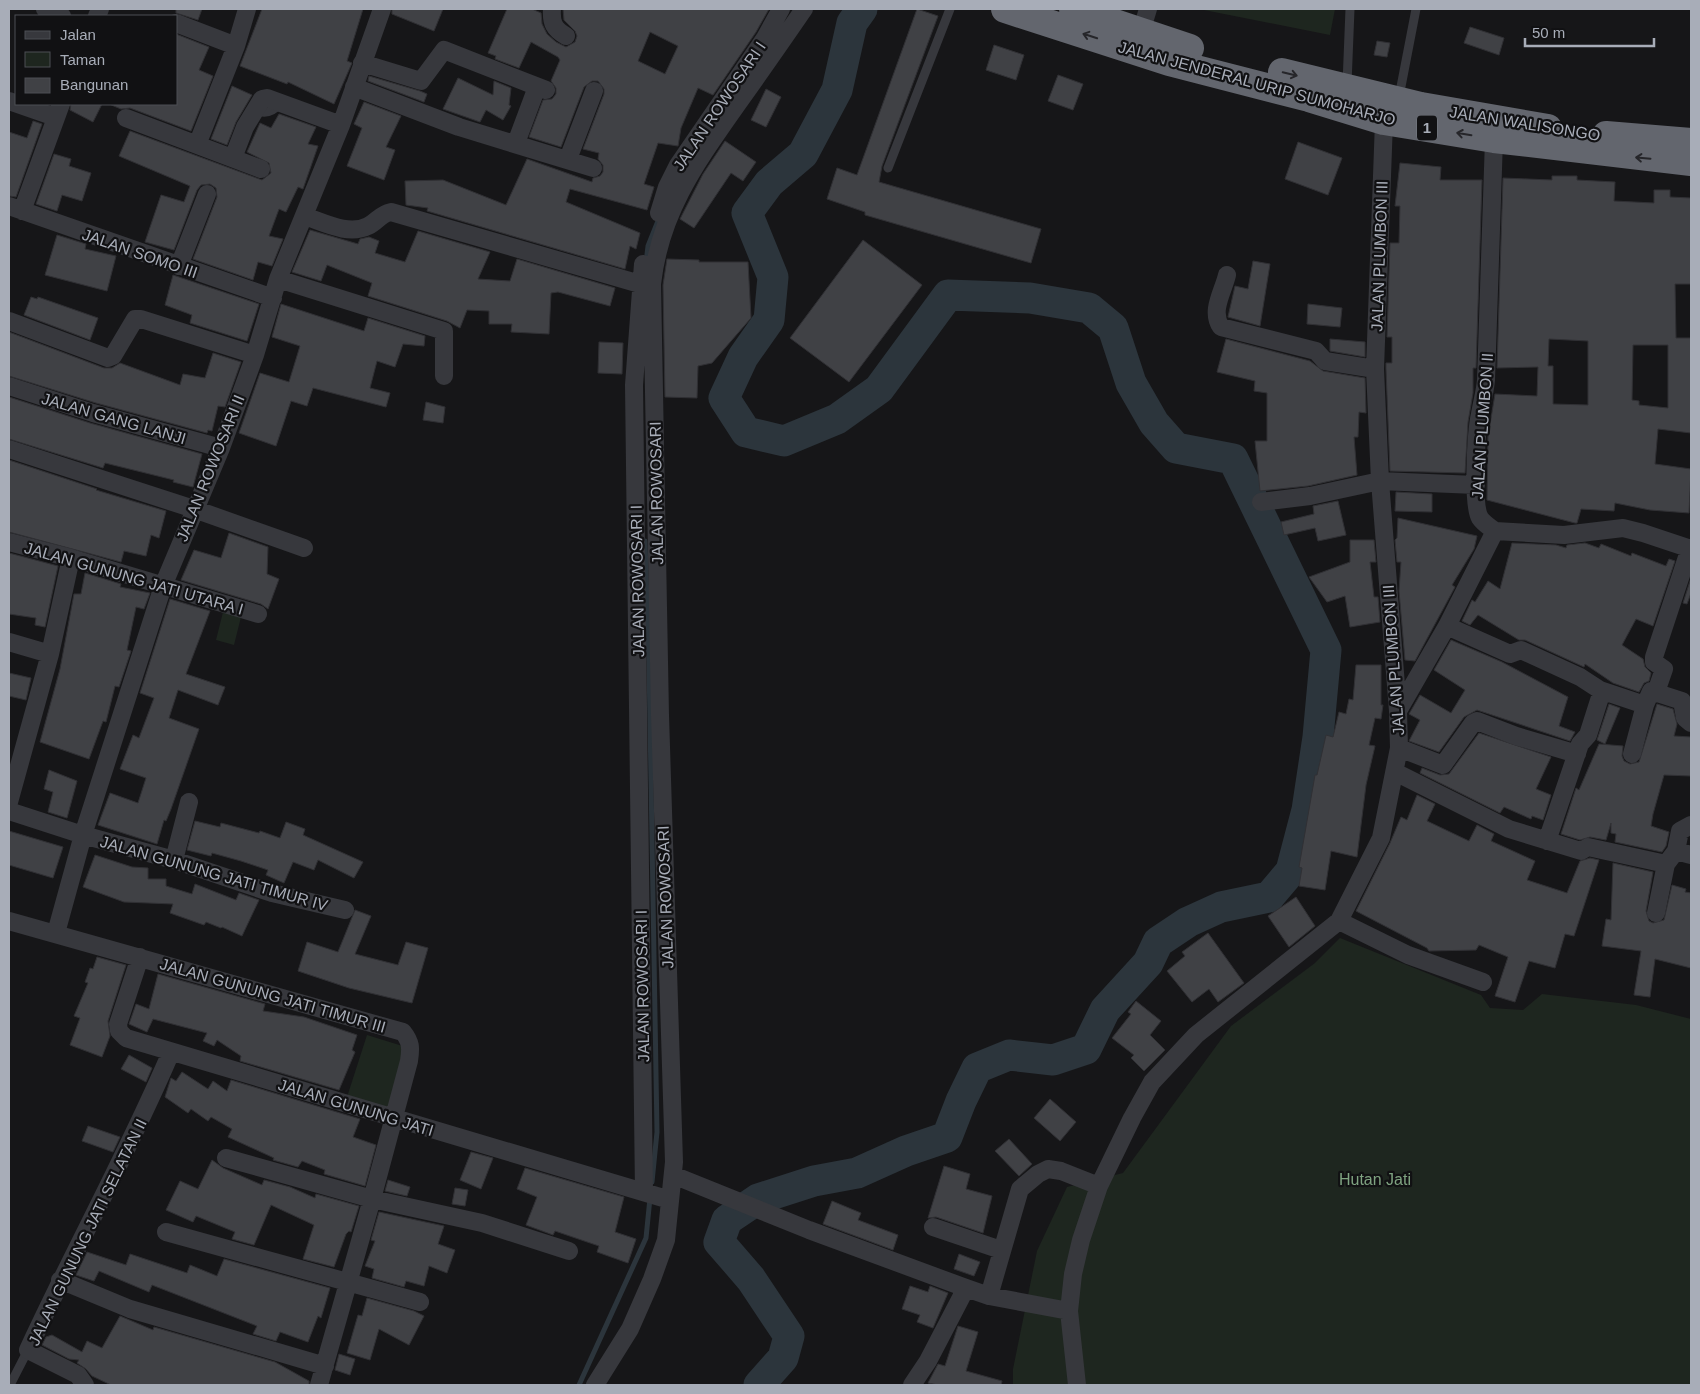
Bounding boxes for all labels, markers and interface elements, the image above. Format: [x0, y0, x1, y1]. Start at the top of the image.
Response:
legend [15, 15, 178, 105]
scale bar [1525, 15, 1654, 47]
text: 50 m [1532, 24, 1565, 41]
text: Jalan [60, 26, 96, 43]
one-way arrow [1082, 31, 1098, 40]
street label: JALAN JENDERAL URIP SUMOHARJO [1116, 38, 1397, 129]
street label: JALAN ROWOSARI I [670, 39, 769, 174]
text: Taman [60, 51, 105, 68]
one-way arrow [1281, 69, 1297, 79]
text: Bangunan [60, 76, 128, 93]
street label: JALAN WALISONGO [1448, 103, 1601, 144]
road number: 1 [1417, 116, 1437, 140]
one-way arrow [1457, 129, 1473, 139]
one-way arrow [1635, 153, 1651, 162]
street label: JALAN PLUMBON III [1368, 180, 1391, 332]
street label: JALAN SOMO III [80, 226, 200, 281]
street label: JALAN PLUMBON II [1469, 352, 1496, 500]
street label: JALAN GANG LANJI [40, 390, 188, 447]
street label: JALAN ROWOSARI II [173, 392, 248, 544]
street label: JALAN ROWOSARI [647, 421, 666, 565]
street label: JALAN ROWOSARI I [628, 505, 647, 657]
street label: JALAN GUNUNG JATI UTARA I [22, 539, 245, 618]
street label: JALAN PLUMBON III [1380, 584, 1407, 736]
street label: JALAN ROWOSARI [655, 825, 676, 969]
street label: JALAN GUNUNG JATI TIMUR IV [98, 833, 330, 914]
street label: JALAN ROWOSARI I [633, 910, 652, 1062]
street label: JALAN GUNUNG JATI TIMUR III [158, 955, 388, 1036]
street label: JALAN GUNUNG JATI [276, 1076, 436, 1139]
street label: JALAN GUNUNG JATI SELATAN II [25, 1116, 150, 1348]
park label: Hutan Jati [1339, 1171, 1411, 1188]

